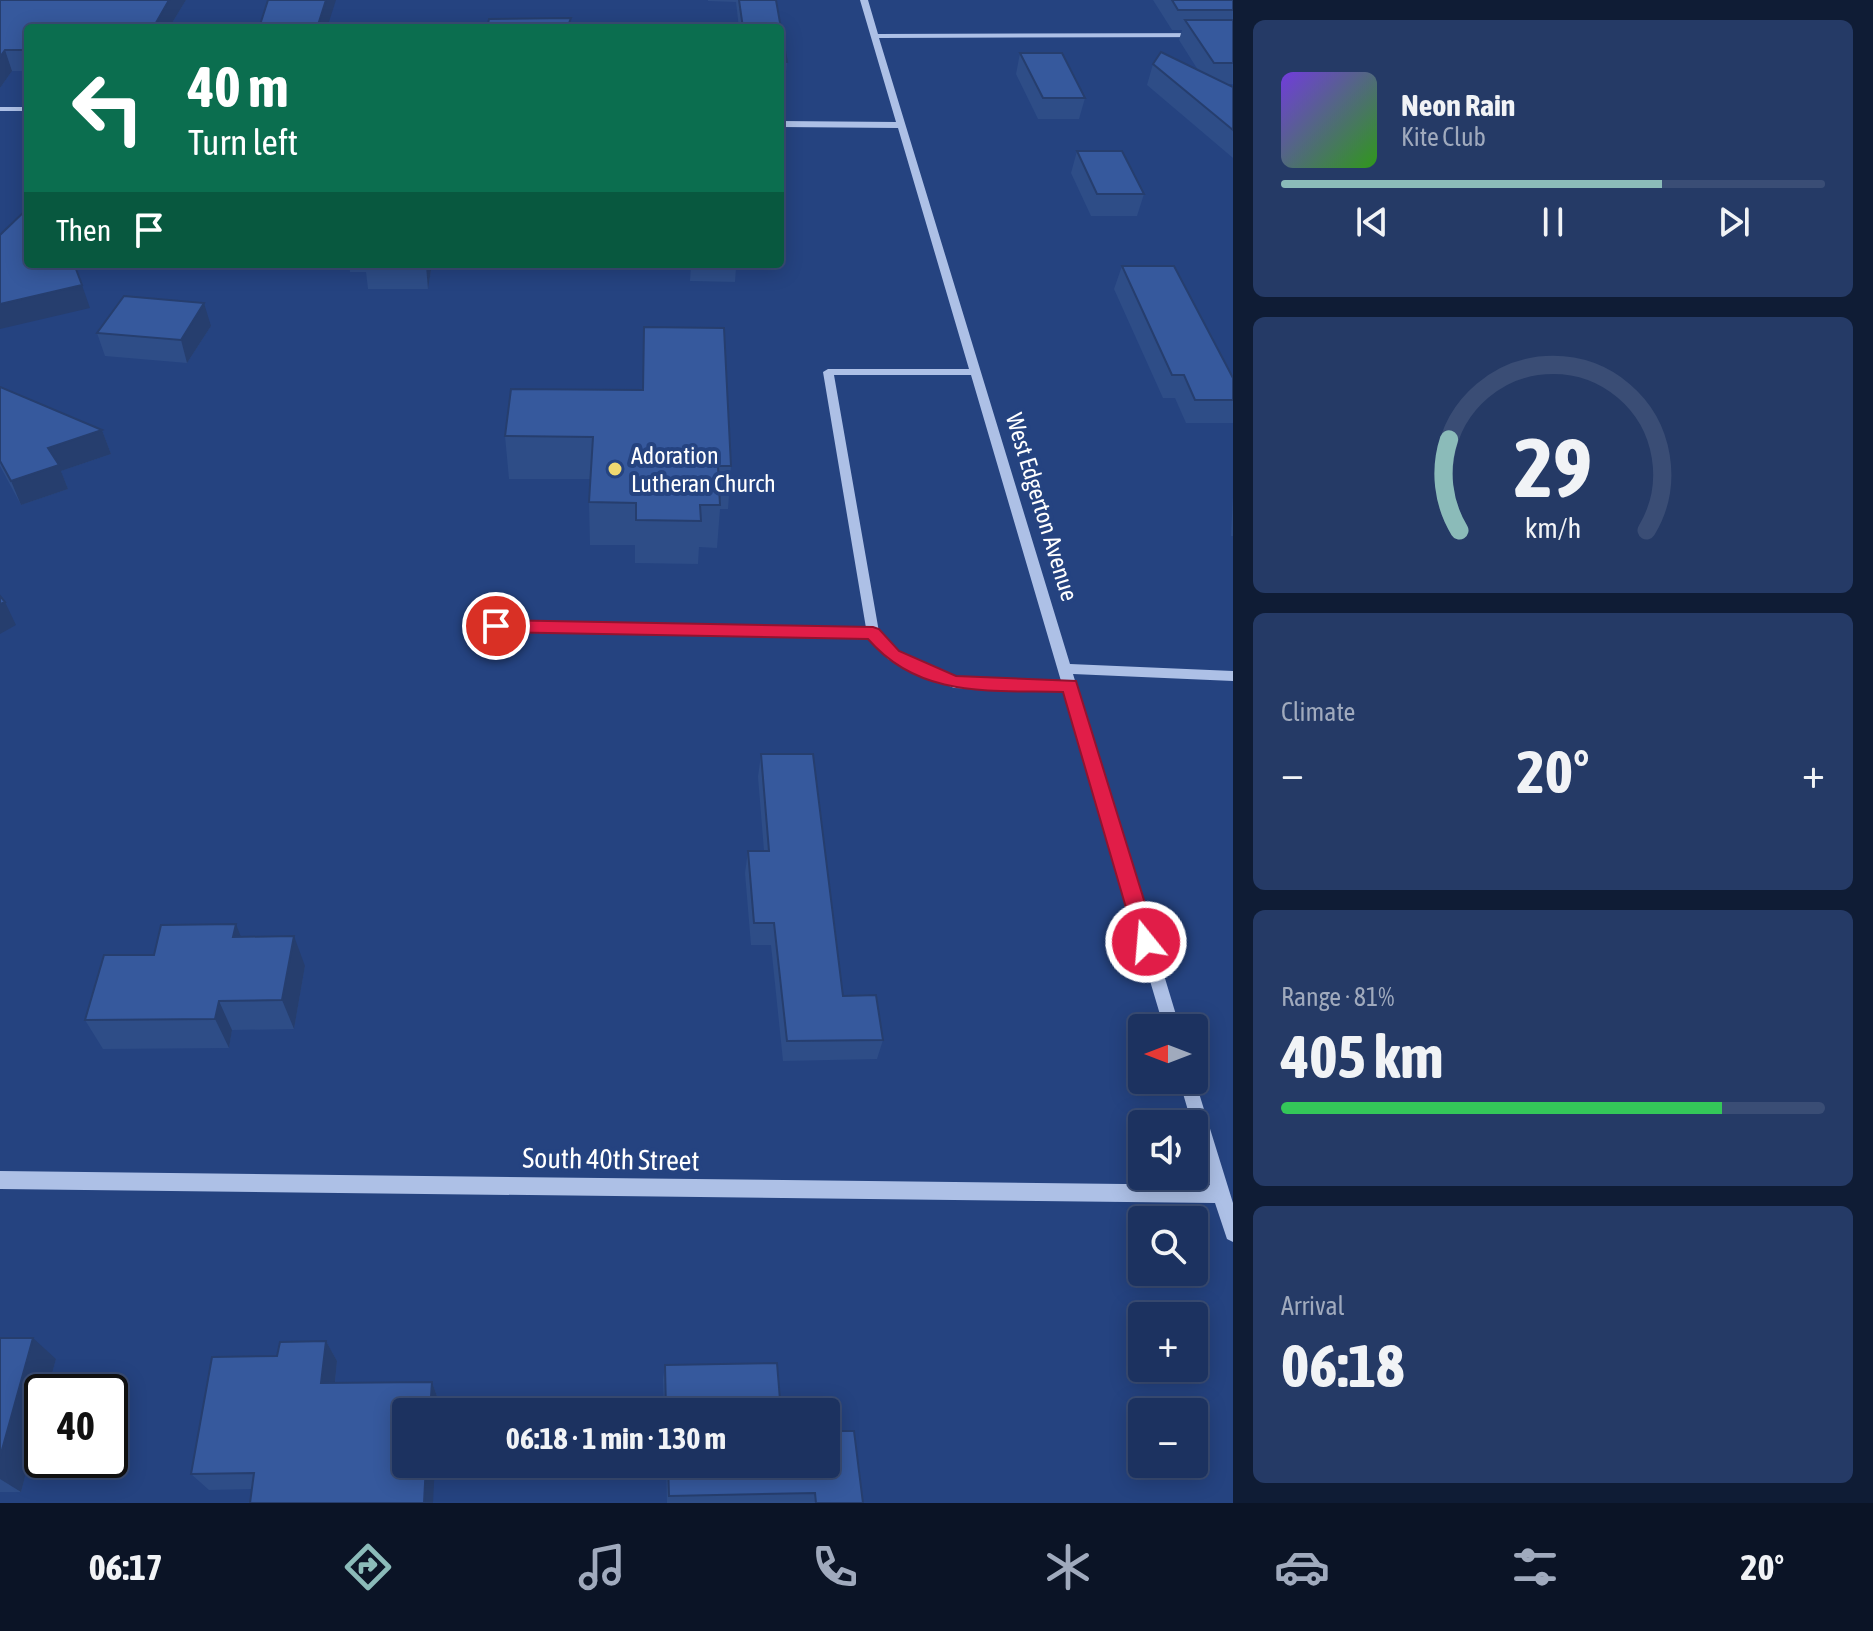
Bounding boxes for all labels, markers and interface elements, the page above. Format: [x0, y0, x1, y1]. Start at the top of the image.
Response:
text: 40 m [188, 55, 289, 119]
icon: left [56, 56, 160, 160]
text: Neon Rain [1401, 88, 1515, 122]
text: Turn left [188, 121, 298, 163]
text: Kite Club [1401, 122, 1486, 152]
icon: previous [1350, 200, 1394, 244]
icon: pause [1531, 200, 1575, 244]
icon: next [1712, 200, 1756, 244]
icon: arrive [127, 208, 171, 252]
text: Then [56, 213, 111, 247]
street label: West Edgerton Avenue [1001, 410, 1083, 604]
text: 29 [1514, 418, 1592, 514]
place label: Adoration Lutheran Church [631, 442, 776, 497]
marker: Adoration Lutheran Church [606, 460, 624, 478]
text: km/h [1525, 511, 1581, 544]
pin [462, 592, 530, 660]
icon: arrive [474, 604, 518, 648]
text: Climate [1281, 697, 1355, 727]
text: 20° [1517, 737, 1589, 806]
text: − [1281, 747, 1304, 797]
text: + [1802, 747, 1825, 797]
position arrow [1104, 900, 1188, 984]
text: Range · 81% [1281, 982, 1394, 1012]
north arrow [1128, 1014, 1208, 1094]
map controls [1128, 1014, 1208, 1478]
text: 405 km [1281, 1022, 1443, 1091]
button: sound [1128, 1110, 1208, 1190]
street label: South 40th Street [522, 1141, 700, 1177]
button: search [1128, 1206, 1208, 1286]
text: Arrival [1281, 1291, 1345, 1321]
button: + [1128, 1302, 1208, 1382]
text: 06:18 [1281, 1331, 1404, 1400]
speed limit sign: 40 [24, 1374, 128, 1478]
button: − [1128, 1398, 1208, 1478]
text: 06:18 · 1 min · 130 m [506, 1421, 726, 1455]
icon: directions [340, 1539, 396, 1595]
icon: music [574, 1539, 630, 1595]
icon: phone [807, 1539, 863, 1595]
icon: climate [1040, 1539, 1096, 1595]
icon: car [1274, 1539, 1330, 1595]
icon: filters [1507, 1539, 1563, 1595]
text: 06:17 [89, 1546, 163, 1588]
text: 20° [1741, 1546, 1784, 1588]

